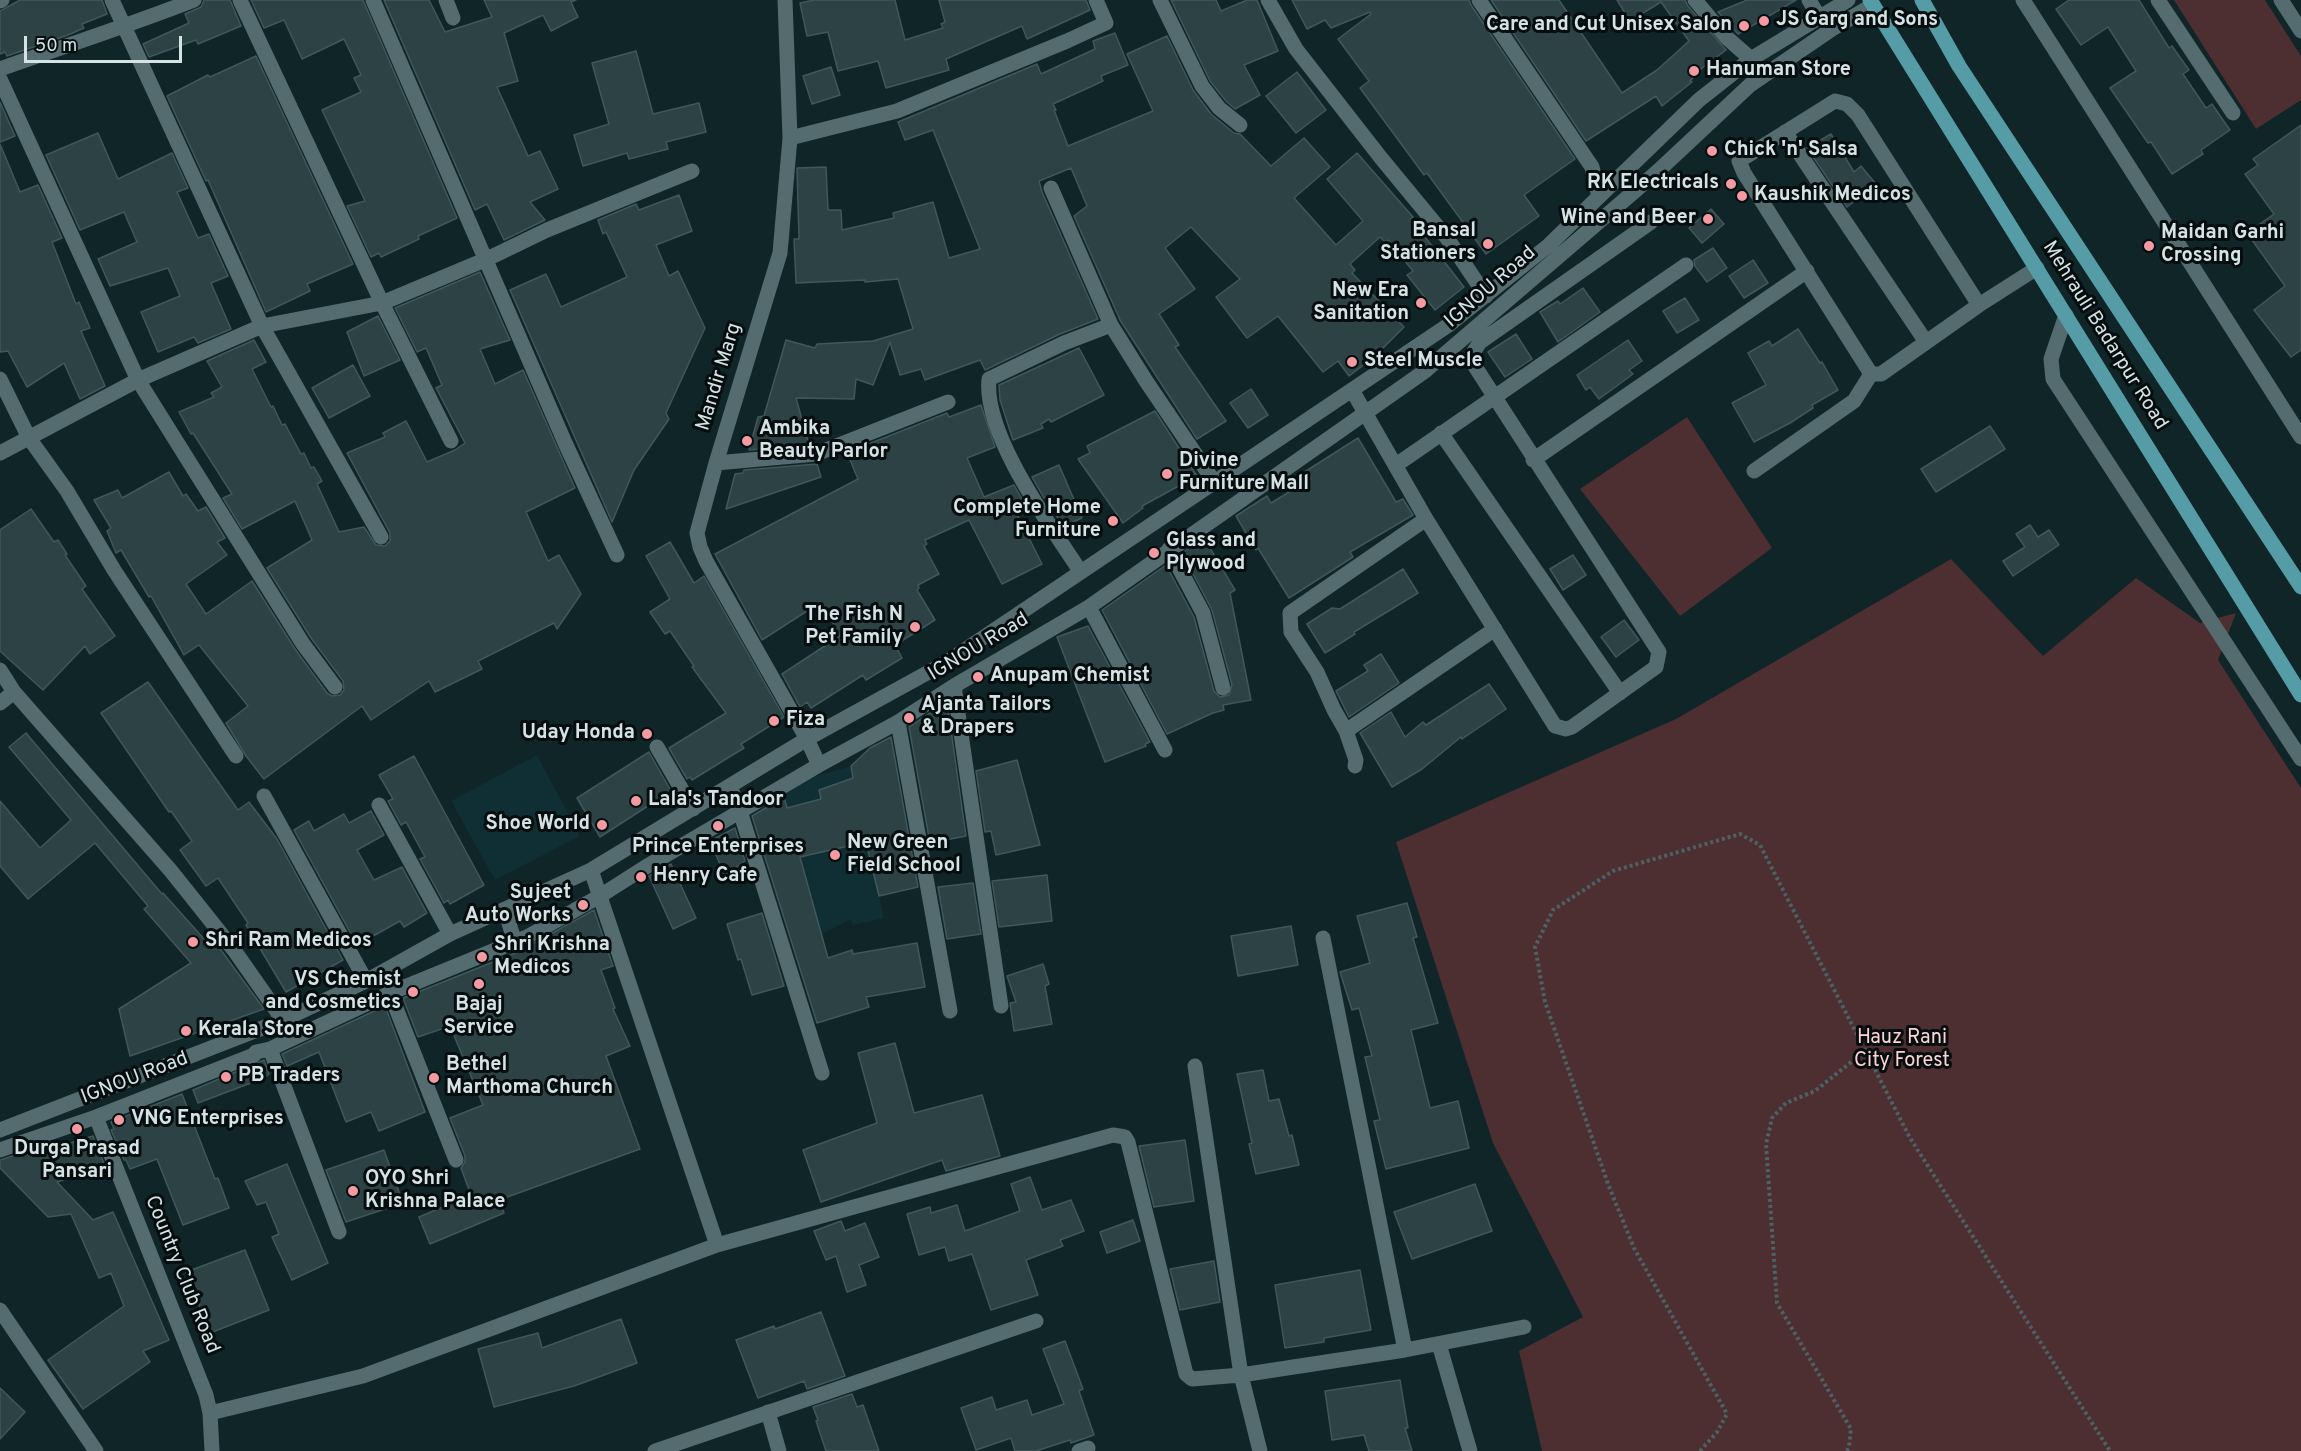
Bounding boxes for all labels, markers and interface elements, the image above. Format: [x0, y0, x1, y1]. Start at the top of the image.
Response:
place label: JS Garg and Sons [1776, 9, 1938, 33]
place label: Care and Cut Unisex Salon [1486, 14, 1732, 38]
marker: JS Garg and Sons [1757, 14, 1771, 28]
marker: Care and Cut Unisex Salon [1737, 19, 1751, 33]
scale bar [27, 24, 184, 62]
text: 50 m [35, 35, 77, 58]
place label: Hanuman Store [1706, 59, 1851, 83]
marker: Hanuman Store [1687, 64, 1701, 78]
place label: Chick 'n' Salsa [1724, 139, 1858, 163]
marker: Chick 'n' Salsa [1705, 144, 1719, 158]
place label: RK Electricals [1587, 172, 1719, 196]
marker: RK Electricals [1724, 177, 1738, 191]
place label: Kaushik Medicos [1754, 184, 1911, 208]
marker: Kaushik Medicos [1735, 189, 1749, 203]
place label: Wine and Beer [1561, 207, 1696, 231]
marker: Wine and Beer [1701, 212, 1715, 226]
place label: Bansal Stationers [1380, 220, 1476, 267]
place label: Maidan Garhi Crossing [2161, 222, 2284, 269]
marker: Bansal Stationers [1481, 237, 1495, 251]
street label: Mehrauli Badarpur Road [2036, 237, 2172, 435]
marker: Maidan Garhi Crossing [2142, 239, 2156, 253]
street label: IGNOU Road [1441, 242, 1541, 334]
place label: New Era Sanitation [1313, 280, 1409, 327]
marker: New Era Sanitation [1414, 296, 1428, 310]
street label: Mandir Marg [692, 320, 748, 434]
place label: Steel Muscle [1364, 350, 1483, 374]
marker: Steel Muscle [1345, 355, 1359, 369]
place label: Ambika Beauty Parlor [759, 418, 888, 465]
marker: Ambika Beauty Parlor [740, 434, 754, 448]
place label: Divine Furniture Mall [1179, 450, 1309, 497]
marker: Divine Furniture Mall [1160, 467, 1174, 481]
place label: Complete Home Furniture [953, 497, 1101, 544]
marker: Complete Home Furniture [1106, 514, 1120, 528]
place label: Glass and Plywood [1166, 530, 1256, 577]
marker: Glass and Plywood [1147, 546, 1161, 560]
place label: The Fish N Pet Family [805, 604, 903, 651]
street label: IGNOU Road [924, 609, 1034, 687]
marker: The Fish N Pet Family [908, 620, 922, 634]
place label: Anupam Chemist [990, 665, 1150, 689]
marker: Anupam Chemist [971, 670, 985, 684]
place label: Ajanta Tailors & Drapers [921, 694, 1051, 741]
place label: Fiza [786, 709, 825, 733]
marker: Ajanta Tailors & Drapers [902, 711, 916, 725]
marker: Fiza [767, 714, 781, 728]
place label: Uday Honda [522, 722, 635, 746]
marker: Uday Honda [640, 727, 654, 741]
place label: Lala's Tandoor [648, 789, 784, 813]
marker: Lala's Tandoor [629, 794, 643, 808]
place label: Shoe World [485, 813, 590, 837]
marker: Shoe World [595, 818, 609, 832]
marker: Prince Enterprises [711, 819, 725, 833]
place label: New Green Field School [847, 832, 961, 879]
place label: Prince Enterprises [632, 836, 804, 860]
marker: New Green Field School [828, 848, 842, 862]
place label: Henry Cafe [653, 865, 757, 889]
marker: Henry Cafe [634, 870, 648, 884]
place label: Sujeet Auto Works [465, 882, 571, 929]
marker: Sujeet Auto Works [576, 898, 590, 912]
place label: Shri Ram Medicos [205, 930, 372, 954]
place label: Shri Krishna Medicos [494, 934, 610, 981]
marker: Shri Ram Medicos [186, 935, 200, 949]
marker: Shri Krishna Medicos [475, 950, 489, 964]
place label: VS Chemist and Cosmetics [265, 969, 401, 1016]
marker: Bajaj Service [472, 977, 486, 991]
marker: VS Chemist and Cosmetics [406, 985, 420, 999]
place label: Bajaj Service [444, 994, 514, 1041]
place label: Kerala Store [198, 1019, 314, 1043]
marker: Kerala Store [179, 1024, 193, 1038]
park label: Hauz Rani City Forest [1854, 1027, 1950, 1074]
street label: IGNOU Road [78, 1048, 192, 1110]
place label: Bethel Marthoma Church [446, 1054, 613, 1101]
place label: PB Traders [238, 1065, 340, 1089]
marker: PB Traders [219, 1070, 233, 1084]
marker: Bethel Marthoma Church [427, 1071, 441, 1085]
place label: VNG Enterprises [131, 1108, 284, 1132]
marker: VNG Enterprises [112, 1113, 126, 1127]
marker: Durga Prasad Pansari [70, 1122, 84, 1136]
place label: Durga Prasad Pansari [14, 1138, 140, 1185]
place label: OYO Shri Krishna Palace [365, 1168, 505, 1215]
marker: OYO Shri Krishna Palace [346, 1184, 360, 1198]
street label: Country Club Road [138, 1193, 224, 1357]

